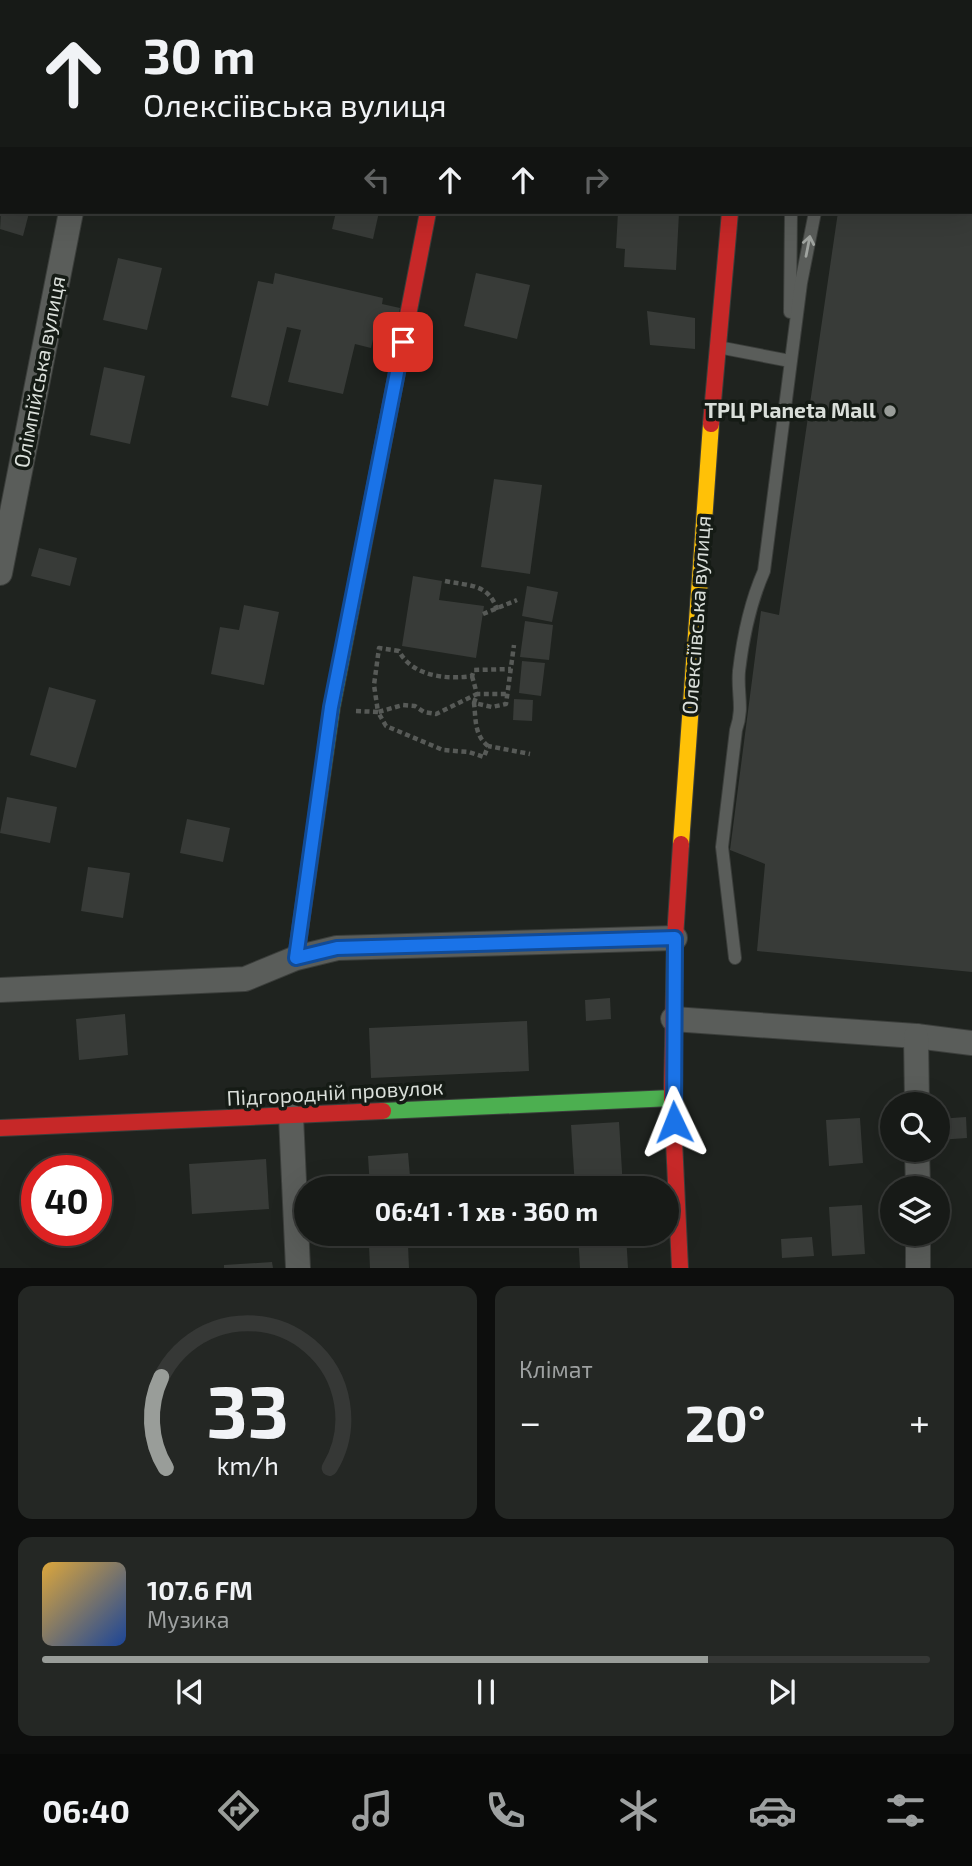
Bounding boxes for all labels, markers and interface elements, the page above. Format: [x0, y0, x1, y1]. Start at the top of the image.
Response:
text: 30 m [143, 25, 255, 84]
icon: ahead [28, 28, 119, 119]
text: Олексіївська вулиця [143, 85, 447, 123]
icon: left [358, 161, 396, 199]
icon: ahead [431, 161, 469, 199]
icon: ahead [504, 161, 542, 199]
icon: right [577, 161, 615, 199]
one-way arrow [802, 235, 816, 258]
street label: Олімпійська вулиця [8, 274, 70, 470]
pin [373, 312, 433, 372]
icon: arrive [384, 323, 422, 361]
place label: ТРЦ Planeta Mall [704, 397, 876, 422]
marker: ТРЦ Planeta Mall [882, 403, 898, 419]
street label: Олексіївська вулиця [676, 515, 716, 715]
street label: Підгородній провулок [226, 1073, 444, 1111]
position arrow [637, 1085, 711, 1159]
map controls [880, 1092, 950, 1246]
button: search [880, 1092, 950, 1162]
speed limit sign: 40 [21, 1155, 112, 1246]
button: layers [880, 1176, 950, 1246]
text: 06:41 · 1 хв · 360 m [375, 1195, 598, 1226]
text: Клімат [519, 1355, 593, 1383]
text: 33 [206, 1366, 289, 1454]
text: 20° [685, 1390, 766, 1452]
text: − [519, 1398, 541, 1444]
text: + [909, 1398, 930, 1444]
text: km/h [216, 1450, 279, 1480]
text: 107.6 FM [147, 1574, 253, 1605]
text: Музика [147, 1605, 229, 1633]
icon: previous [171, 1673, 209, 1711]
icon: pause [467, 1673, 505, 1711]
icon: next [763, 1673, 801, 1711]
icon: directions [214, 1786, 263, 1835]
icon: music [348, 1786, 397, 1835]
icon: phone [481, 1786, 530, 1835]
icon: climate [614, 1786, 663, 1835]
icon: car [748, 1786, 797, 1835]
icon: filters [881, 1786, 930, 1835]
text: 06:40 [42, 1791, 130, 1829]

